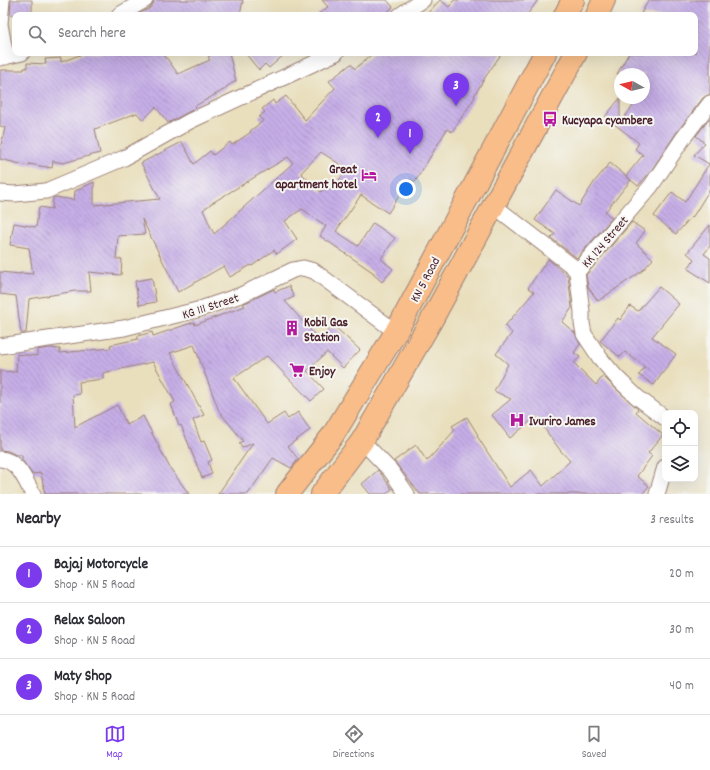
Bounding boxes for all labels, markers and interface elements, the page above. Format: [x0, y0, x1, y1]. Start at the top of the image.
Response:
search box [12, 12, 698, 56]
icon: search [26, 23, 48, 45]
text: Search here [58, 23, 126, 45]
north arrow [614, 68, 650, 104]
pin: 3 [443, 73, 469, 106]
pin: 2 [365, 105, 391, 138]
bus stop icon: Kucyapa cyambere [541, 110, 559, 128]
place label: Kucyapa cyambere [562, 112, 653, 131]
pin: 1 [397, 121, 423, 154]
place label: Great apartment hotel [275, 161, 358, 195]
hotel icon: Great apartment hotel [360, 166, 378, 184]
your location [396, 179, 416, 199]
street label: KK 124 Street [578, 212, 634, 273]
street label: KN 5 Road [406, 254, 446, 306]
street label: KG 111 Street [180, 289, 242, 325]
place label: Kobil Gas Station [304, 314, 349, 348]
building icon: Kobil Gas Station [283, 319, 301, 337]
supermarket icon: Enjoy [288, 361, 306, 379]
place label: Enjoy [309, 363, 336, 382]
map controls [662, 410, 698, 482]
button: locate [662, 410, 698, 446]
hospital icon: Ivuriro James [508, 411, 526, 429]
place label: Ivuriro James [529, 413, 596, 432]
button: layers [662, 446, 698, 482]
text: Nearby [16, 508, 60, 532]
text: 3 results [650, 511, 694, 530]
text: Bajaj Motorcycle [54, 554, 148, 576]
text: 1 [28, 565, 30, 584]
text: 20 m [669, 565, 694, 584]
text: Shop · KN 5 Road [54, 576, 135, 595]
text: Relax Saloon [54, 610, 125, 632]
text: 2 [26, 621, 32, 640]
text: 30 m [669, 621, 694, 640]
text: Shop · KN 5 Road [54, 632, 135, 651]
text: Maty Shop [54, 666, 112, 688]
text: 3 [26, 677, 32, 696]
text: 40 m [670, 677, 694, 696]
text: Shop · KN 5 Road [54, 688, 135, 707]
tab: Map [104, 723, 126, 763]
tab: Directions [333, 723, 375, 763]
tab: Saved [582, 723, 606, 763]

